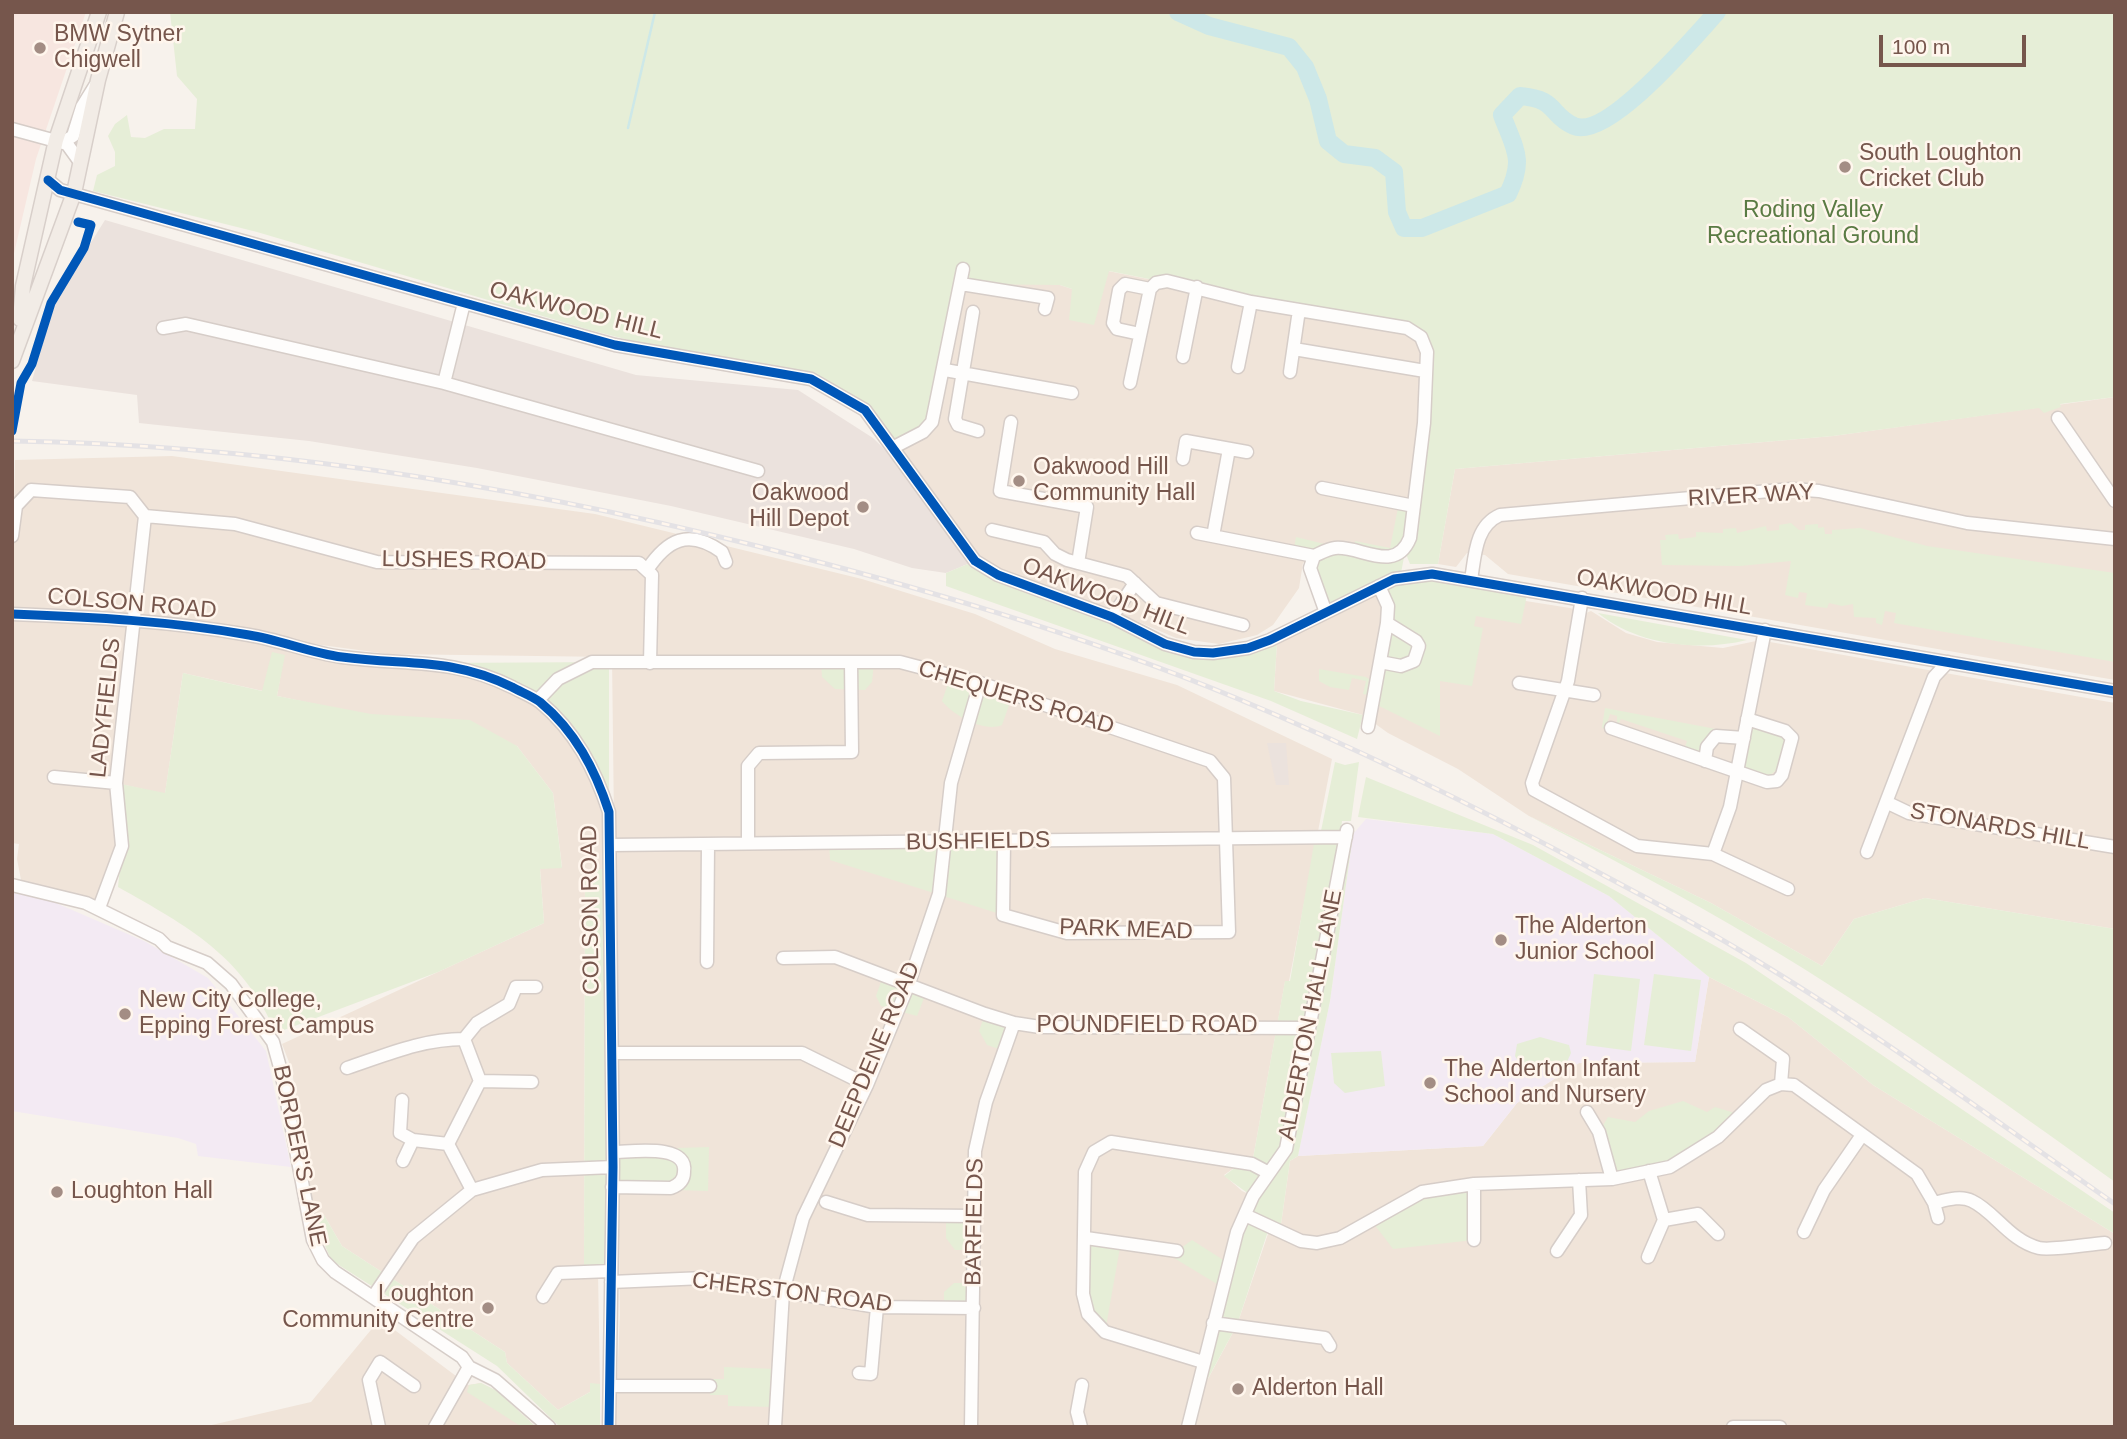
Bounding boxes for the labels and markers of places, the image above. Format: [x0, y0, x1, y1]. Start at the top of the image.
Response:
place label: BMW Sytner Chigwell [54, 21, 183, 75]
marker: BMW Sytner Chigwell [32, 40, 48, 56]
place label: South Loughton Cricket Club [1859, 140, 2021, 194]
marker: South Loughton Cricket Club [1837, 159, 1853, 175]
place label: Oakwood Hill Community Hall [1033, 454, 1195, 508]
marker: Oakwood Hill Community Hall [1011, 473, 1027, 489]
place label: Oakwood Hill Depot [749, 480, 849, 534]
marker: Oakwood Hill Depot [855, 499, 871, 515]
place label: The Alderton Junior School [1515, 913, 1654, 967]
marker: The Alderton Junior School [1493, 932, 1509, 948]
place label: New City College, Epping Forest Campus [139, 987, 374, 1041]
marker: New City College, Epping Forest Campus [117, 1006, 133, 1022]
place label: The Alderton Infant School and Nursery [1444, 1056, 1646, 1110]
marker: The Alderton Infant School and Nursery [1422, 1075, 1438, 1091]
place label: Loughton Hall [71, 1178, 213, 1206]
marker: Loughton Hall [49, 1184, 65, 1200]
place label: Loughton Community Centre [282, 1281, 474, 1335]
marker: Loughton Community Centre [480, 1300, 496, 1316]
place label: Alderton Hall [1252, 1375, 1384, 1403]
marker: Alderton Hall [1230, 1381, 1246, 1397]

